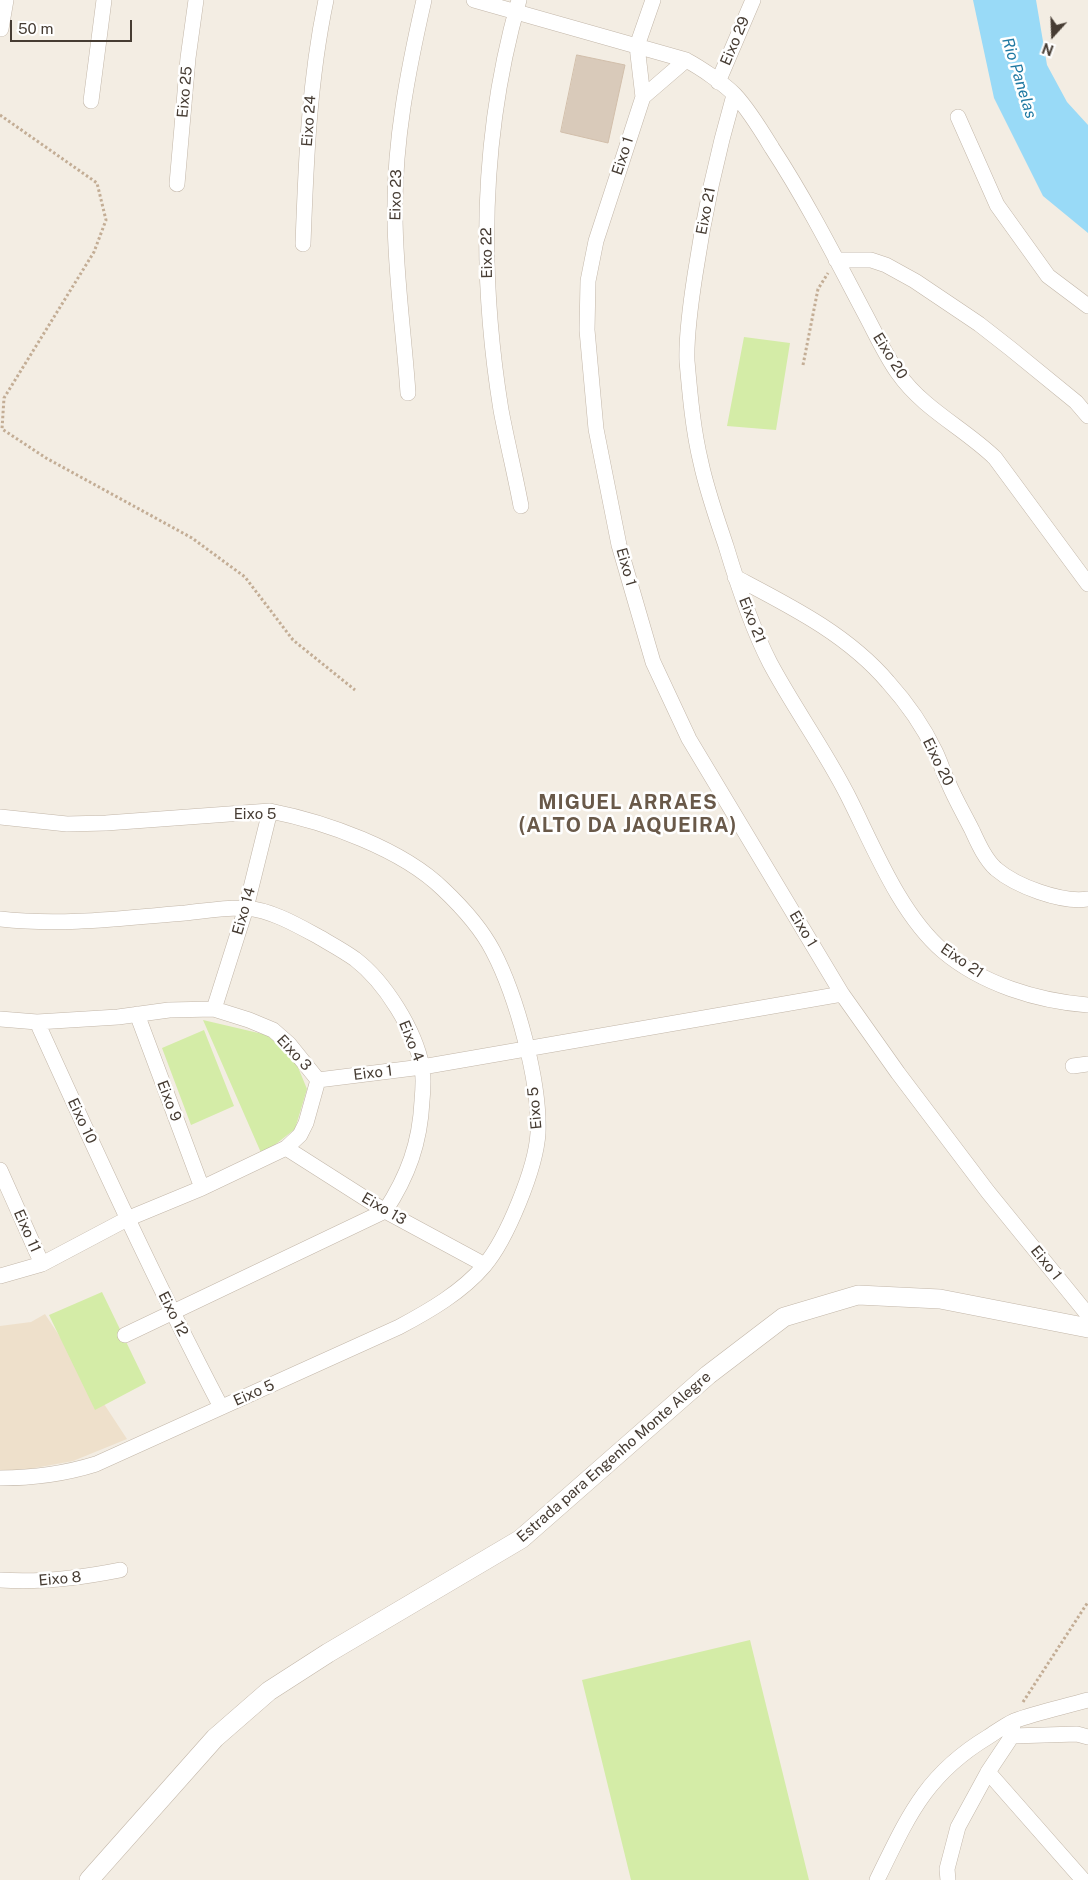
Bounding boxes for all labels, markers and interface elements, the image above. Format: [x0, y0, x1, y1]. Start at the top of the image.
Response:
scale bar [12, 10, 135, 42]
north arrow [1028, 10, 1078, 60]
street label: Eixo 29 [717, 14, 753, 68]
text: 50 m [18, 20, 53, 37]
water label: Rio Panelas [998, 35, 1040, 121]
text: N [1040, 40, 1056, 58]
street label: Eixo 25 [174, 65, 196, 119]
street label: Eixo 24 [298, 95, 320, 147]
street label: Eixo 1 [608, 135, 638, 177]
street label: Eixo 23 [387, 169, 405, 221]
street label: Eixo 21 [693, 186, 719, 236]
street label: Eixo 22 [478, 227, 496, 279]
street label: Eixo 20 [869, 329, 911, 383]
street label: Eixo 1 [612, 546, 640, 588]
street label: Eixo 21 [735, 594, 769, 646]
street label: Eixo 20 [919, 735, 957, 789]
district label: MIGUEL ARRAES (ALTO DA JAQUEIRA) [516, 791, 740, 838]
street label: Eixo 5 [234, 805, 276, 823]
street label: Eixo 14 [229, 885, 259, 937]
street label: Eixo 1 [785, 908, 821, 950]
street label: Eixo 21 [937, 940, 987, 982]
street label: Eixo 4 [395, 1018, 427, 1064]
street label: Eixo 3 [273, 1031, 315, 1075]
street label: Eixo 1 [352, 1062, 394, 1084]
street label: Eixo 9 [153, 1078, 185, 1124]
street label: Eixo 5 [524, 1086, 546, 1130]
street label: Eixo 10 [64, 1095, 100, 1147]
street label: Eixo 13 [358, 1189, 410, 1229]
street label: Eixo 11 [10, 1207, 44, 1255]
street label: Eixo 1 [1027, 1242, 1065, 1284]
street label: Eixo 12 [154, 1288, 192, 1340]
street label: Estrada para Engenho Monte Alegre [513, 1368, 715, 1546]
street label: Eixo 5 [231, 1376, 277, 1410]
street label: Eixo 8 [38, 1568, 82, 1590]

